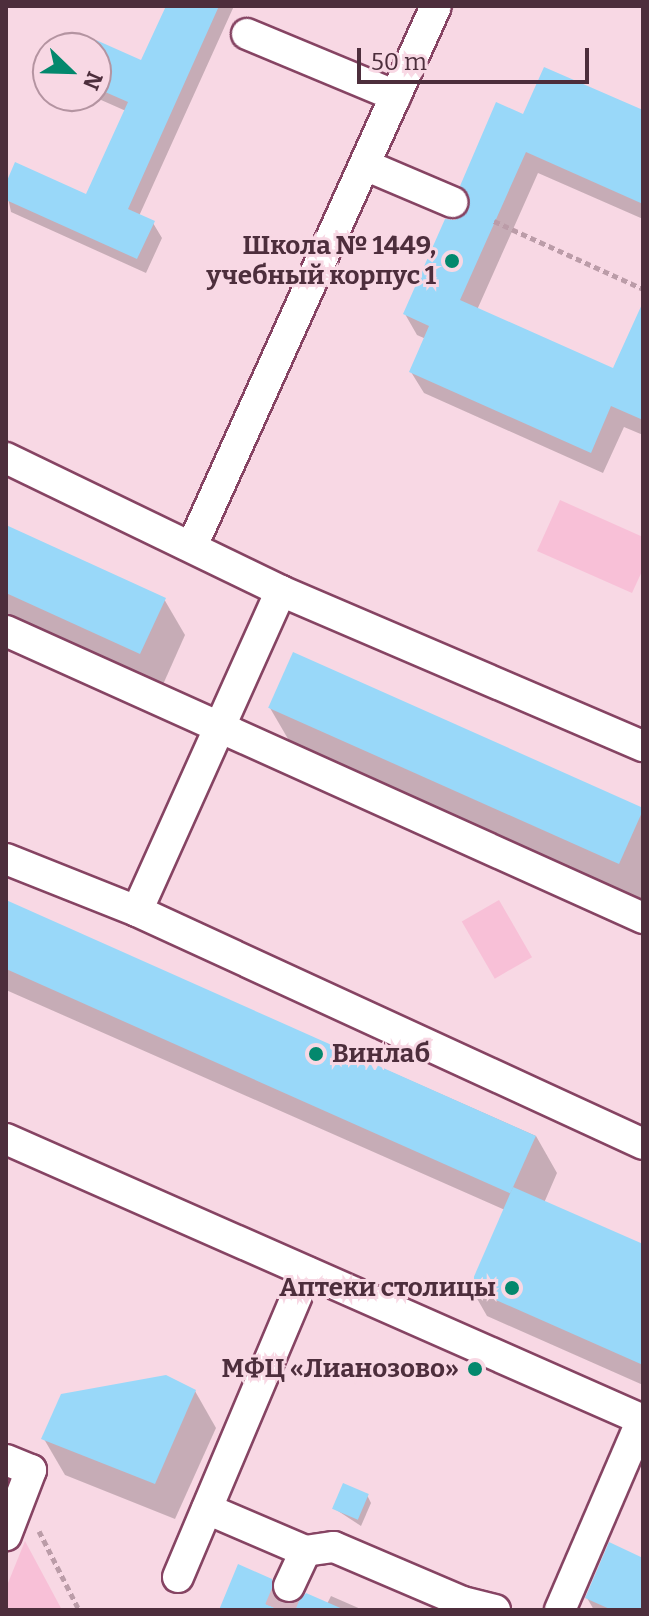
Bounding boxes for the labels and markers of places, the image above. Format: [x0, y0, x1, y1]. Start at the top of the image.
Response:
place label: Школа № 1449, учебный корпус 1 [207, 230, 436, 292]
marker: Школа № 1449, учебный корпус 1 [443, 252, 461, 270]
place label: Винлаб [332, 1038, 430, 1070]
marker: Винлаб [307, 1045, 325, 1063]
place label: Аптеки столицы [279, 1272, 496, 1304]
marker: Аптеки столицы [503, 1279, 521, 1297]
place label: МФЦ «Лианозово» [221, 1353, 459, 1385]
marker: МФЦ «Лианозово» [466, 1360, 484, 1378]

